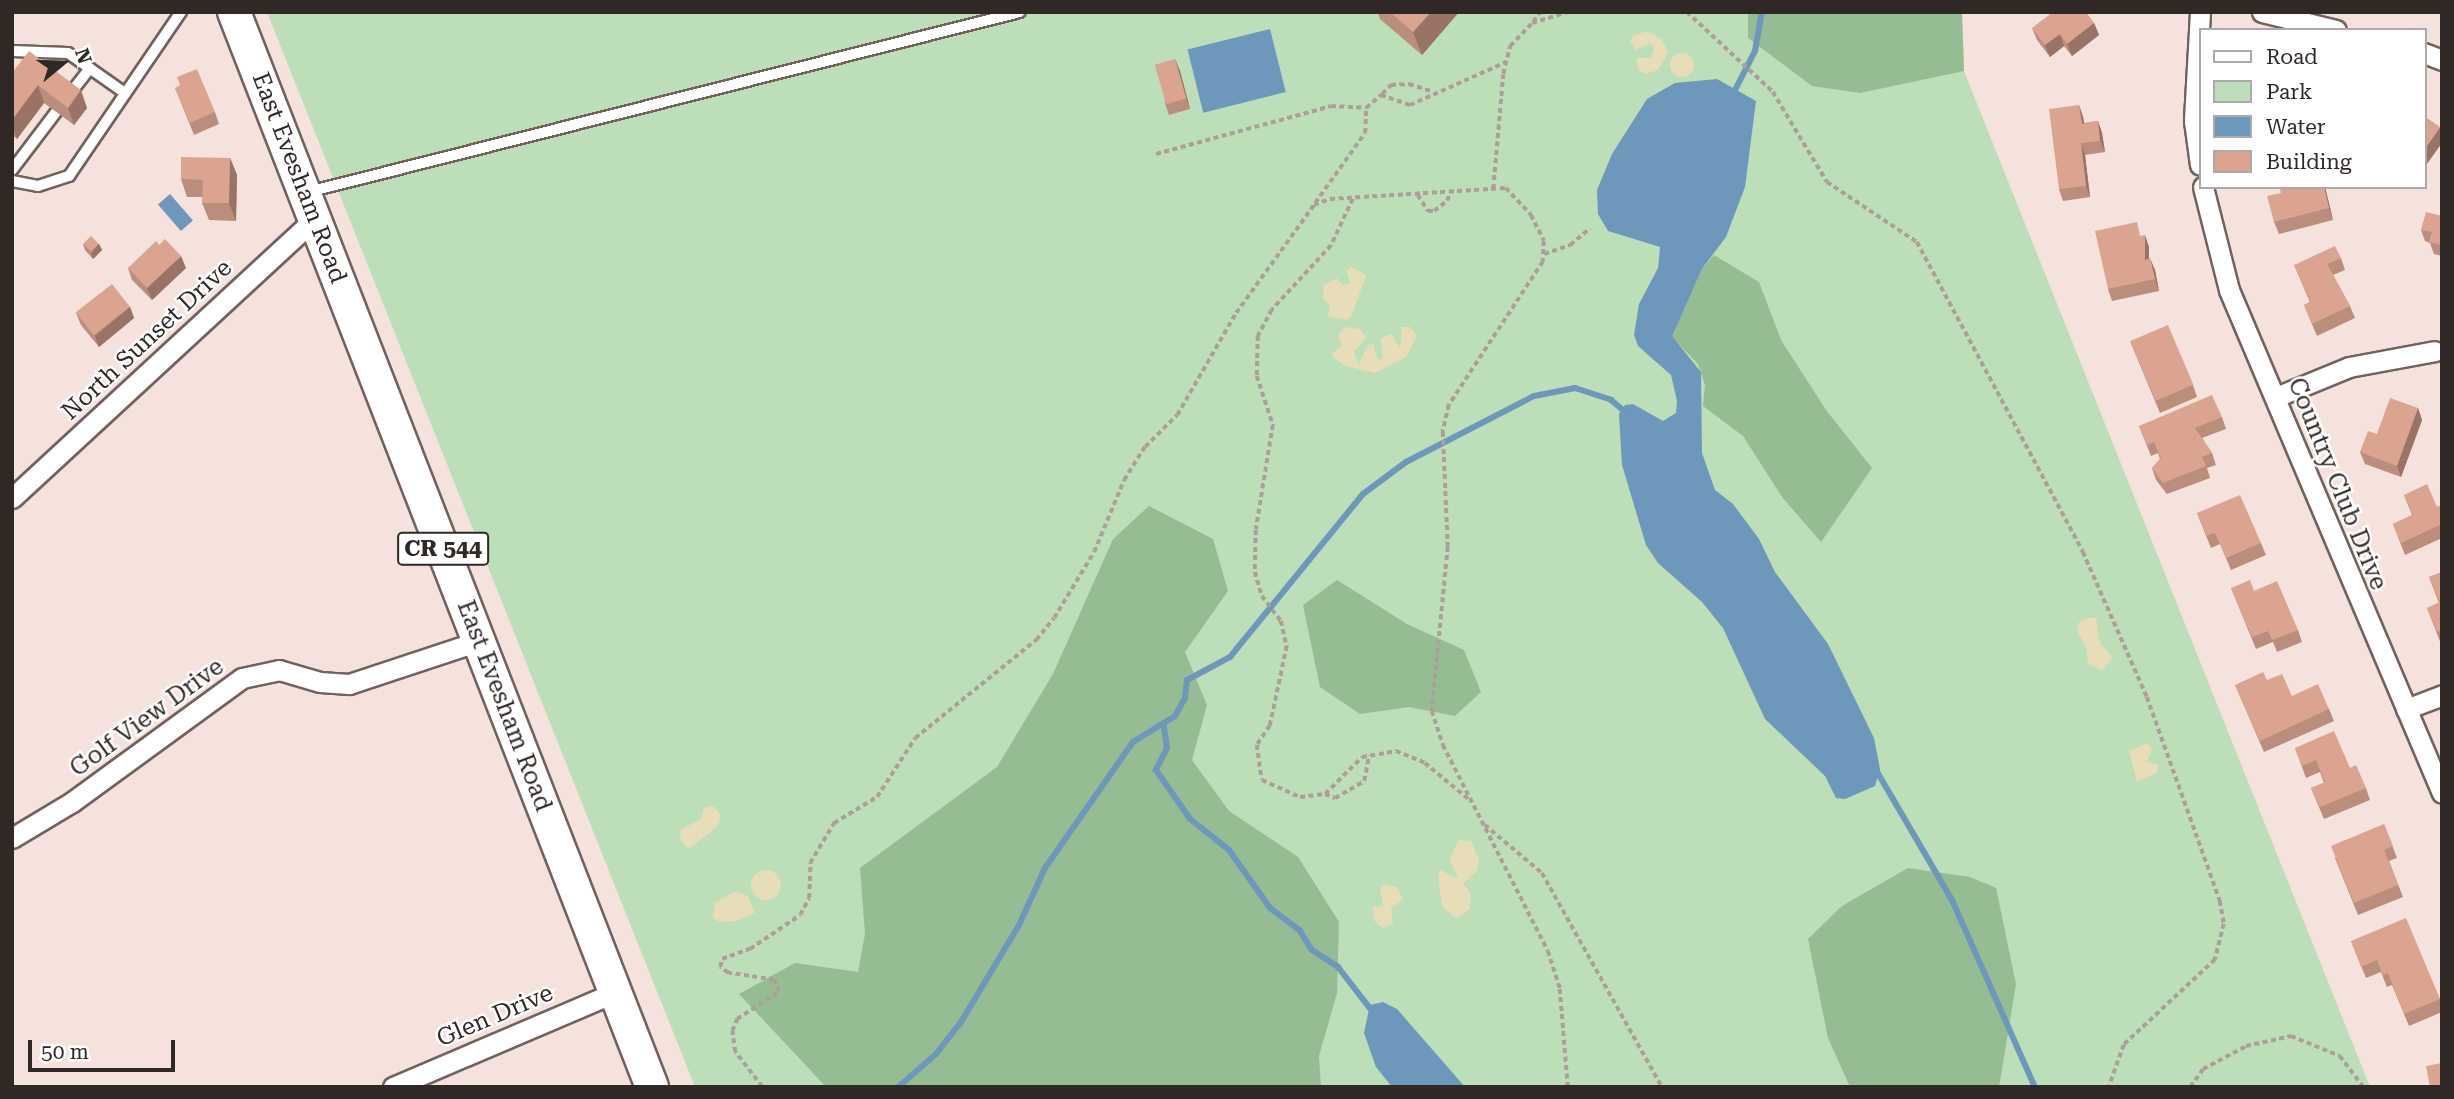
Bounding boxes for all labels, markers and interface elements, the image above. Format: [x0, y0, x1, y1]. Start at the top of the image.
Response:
north arrow [28, 28, 98, 98]
legend [2198, 28, 2426, 189]
text: N [70, 45, 97, 67]
text: Road [2266, 45, 2318, 69]
street label: East Evesham Road [246, 69, 352, 287]
text: Park [2266, 80, 2312, 104]
text: Water [2266, 115, 2325, 139]
text: Building [2266, 150, 2352, 174]
street label: North Sunset Drive [56, 254, 238, 426]
street label: Country Club Drive [2281, 374, 2393, 594]
road number: CR 544 [396, 530, 490, 568]
street label: East Evesham Road [451, 597, 557, 815]
street label: Golf View Drive [65, 653, 229, 783]
street label: Glen Drive [433, 979, 557, 1053]
scale bar [32, 1026, 178, 1070]
text: 50 m [41, 1040, 89, 1064]

